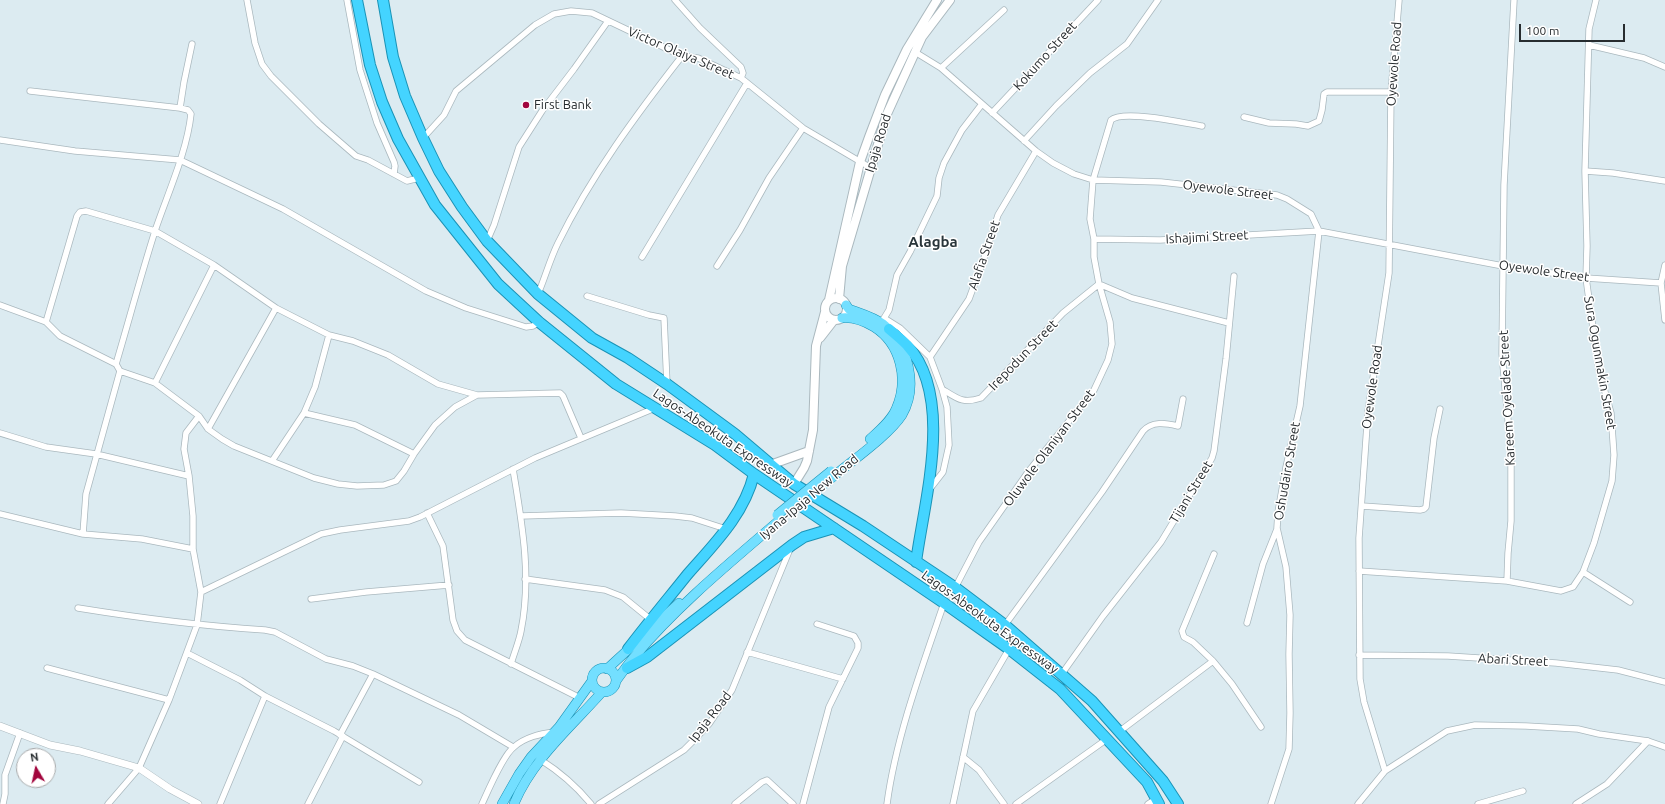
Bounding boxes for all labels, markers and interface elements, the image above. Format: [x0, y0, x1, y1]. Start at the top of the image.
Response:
scale bar [1521, 16, 1627, 42]
street label: Kokumo Street [1010, 18, 1080, 94]
street label: Oyewole Road [1383, 21, 1405, 107]
street label: Victor Olaiya Street [625, 24, 737, 82]
text: 100 m [1526, 24, 1559, 37]
place label: First Bank [534, 97, 592, 113]
marker: First Bank [521, 100, 531, 110]
street label: Ipaja Road [862, 112, 894, 174]
street label: Oyewole Street [1182, 177, 1274, 203]
street label: Alafia Street [965, 218, 1003, 292]
street label: Ishajimi Street [1165, 227, 1249, 247]
district label: Alagba [908, 233, 958, 251]
street label: Oyewole Street [1498, 257, 1590, 285]
street label: Sura Ogunmakin Street [1581, 295, 1619, 431]
street label: Irepodun Street [985, 316, 1061, 394]
street label: Kareem Oyelade Street [1496, 330, 1518, 466]
street label: Oyewole Road [1358, 344, 1386, 430]
street label: Lagos-Abeokuta Expressway [650, 385, 796, 491]
street label: Oluwole Olaniyan Street [1000, 386, 1098, 510]
street label: Oshudairo Street [1271, 420, 1303, 522]
street label: Iyana-Ipaja New Road [756, 451, 862, 543]
street label: Tijani Street [1166, 458, 1216, 526]
street label: Lagos-Abeokuta Expressway [919, 567, 1061, 677]
street label: Abari Street [1478, 650, 1548, 670]
street label: Ipaja Road [685, 688, 735, 746]
north arrow [16, 748, 56, 788]
text: N [29, 751, 39, 764]

